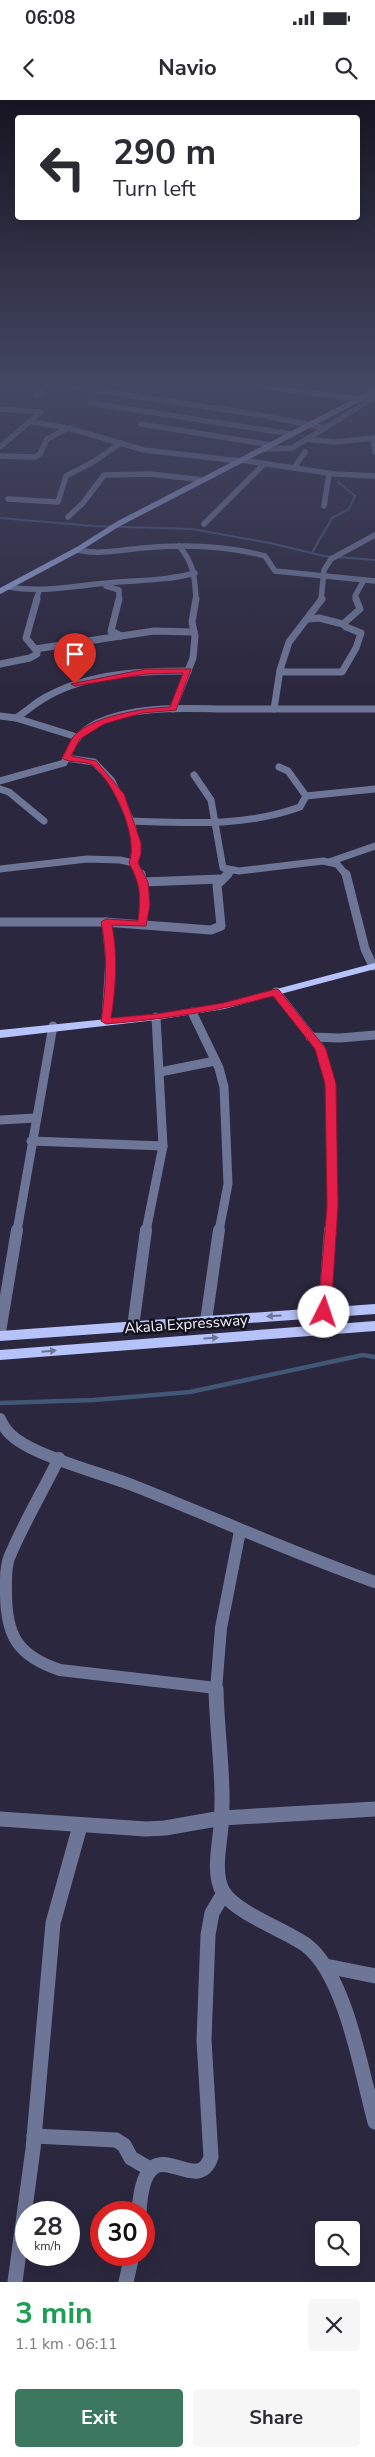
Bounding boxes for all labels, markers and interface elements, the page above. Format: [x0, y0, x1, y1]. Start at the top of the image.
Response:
text: 06:08 [25, 5, 75, 31]
text: Navio [158, 53, 217, 83]
icon: back [15, 54, 43, 82]
icon: search [332, 54, 360, 82]
text: 290 m [113, 129, 216, 176]
icon: left [30, 135, 95, 200]
text: Turn left [113, 174, 196, 204]
pin [54, 633, 96, 684]
icon: arrive [61, 640, 89, 668]
position arrow [297, 1285, 349, 1337]
street label: Akala Expressway [124, 1310, 249, 1338]
one-way arrow [266, 1312, 282, 1320]
one-way arrow [203, 1334, 219, 1342]
one-way arrow [41, 1347, 57, 1355]
speed limit sign: 30 [90, 2201, 155, 2266]
text: 28 [32, 2210, 63, 2244]
map controls [315, 2221, 360, 2266]
button: search [315, 2221, 360, 2266]
text: km/h [34, 2238, 61, 2254]
text: 3 min [15, 2293, 93, 2334]
button: close [308, 2299, 360, 2351]
text: 1.1 km · 06:11 [15, 2333, 118, 2355]
button: Exit [15, 2389, 183, 2447]
button: Share [193, 2389, 360, 2447]

